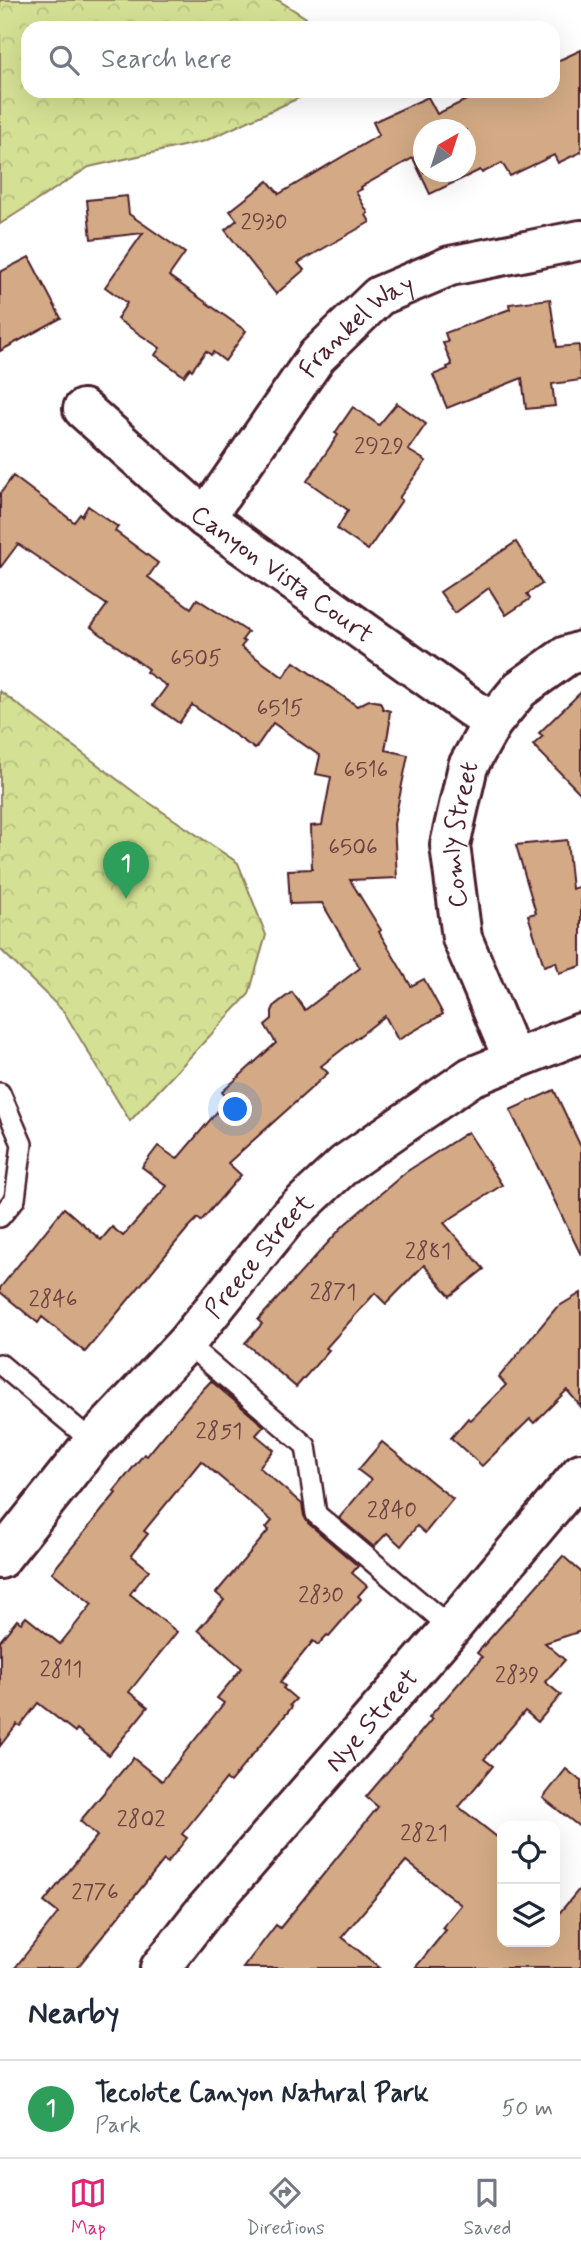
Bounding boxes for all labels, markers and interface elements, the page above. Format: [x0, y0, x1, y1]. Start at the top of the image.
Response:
search box [21, 21, 560, 98]
icon: search [45, 41, 83, 79]
text: Search here [101, 43, 232, 77]
north arrow [413, 119, 476, 182]
house number: 2930 [240, 208, 288, 238]
street label: Frankel Way [292, 268, 419, 385]
house number: 2929 [354, 432, 404, 462]
street label: Canyon Vista Court [183, 498, 380, 652]
house number: 6505 [170, 644, 222, 674]
house number: 6515 [257, 694, 303, 724]
house number: 6516 [344, 756, 388, 786]
street label: Comly Street [435, 758, 487, 910]
house number: 6506 [328, 833, 378, 863]
pin: 1 [103, 841, 149, 899]
your location [218, 1092, 252, 1126]
street label: Preece Street [198, 1187, 322, 1326]
house number: 2881 [405, 1237, 451, 1267]
house number: 2871 [310, 1278, 357, 1308]
house number: 2846 [28, 1285, 78, 1315]
house number: 2851 [196, 1417, 242, 1447]
house number: 2840 [367, 1496, 417, 1526]
house number: 2830 [298, 1581, 344, 1611]
house number: 2811 [39, 1655, 83, 1685]
house number: 2839 [495, 1661, 539, 1691]
street label: Nye Street [318, 1662, 427, 1780]
house number: 2802 [117, 1805, 165, 1835]
house number: 2821 [400, 1819, 448, 1849]
map controls [497, 1821, 560, 1947]
button: locate [497, 1821, 560, 1884]
house number: 2776 [71, 1878, 119, 1908]
button: layers [497, 1884, 560, 1947]
text: Nearby [28, 1994, 119, 2033]
text: Tecolote Canyon Natural Park [95, 2077, 429, 2111]
text: 1 [46, 2094, 56, 2124]
text: 50 m [502, 2094, 553, 2124]
text: Park [95, 2111, 141, 2141]
tab: Map [69, 2174, 107, 2241]
tab: Directions [246, 2174, 325, 2241]
tab: Saved [463, 2174, 511, 2241]

